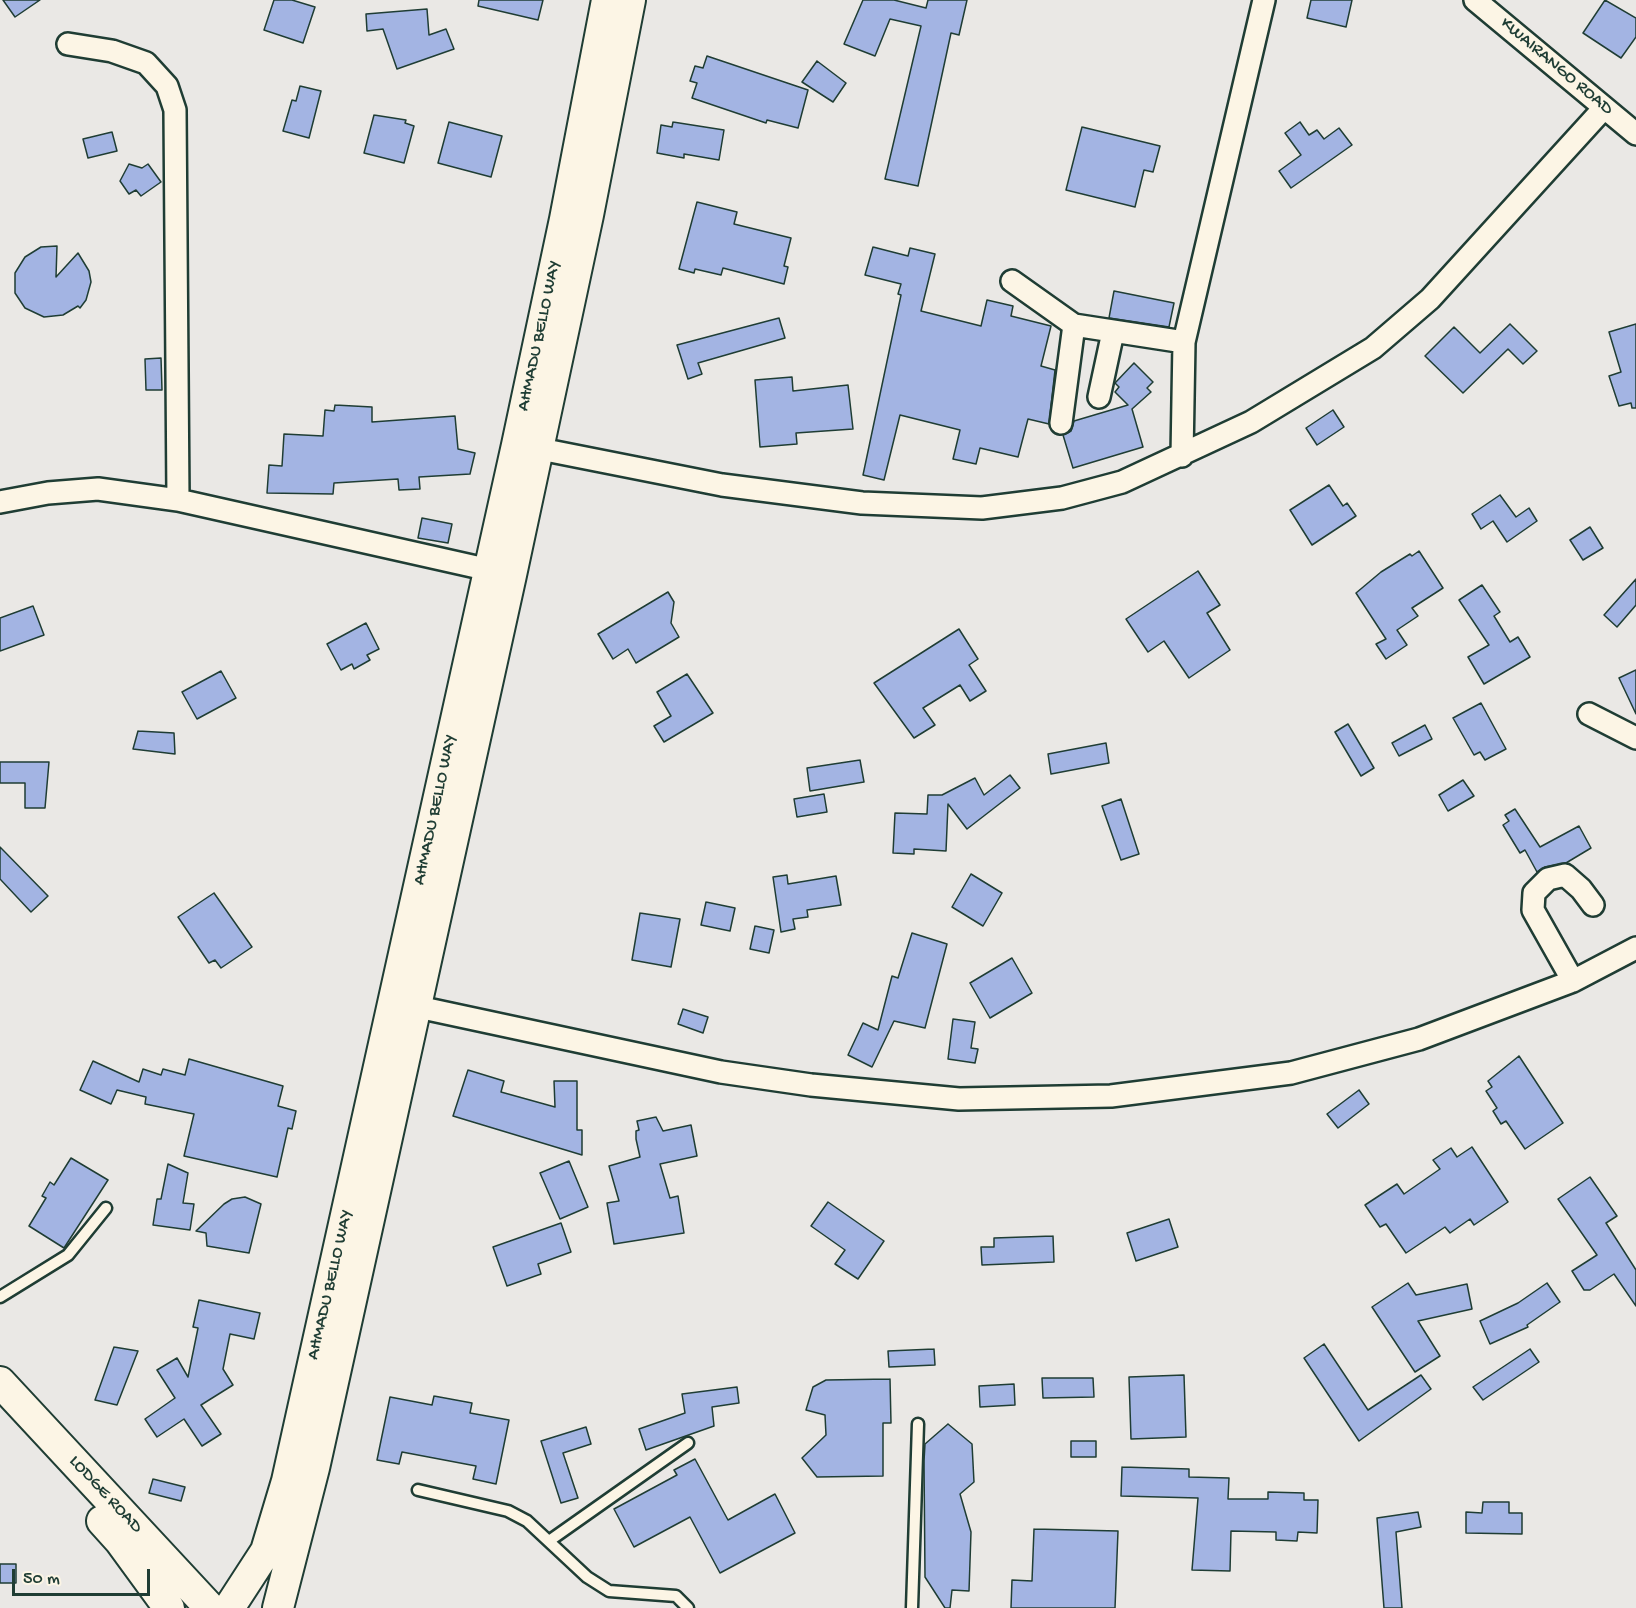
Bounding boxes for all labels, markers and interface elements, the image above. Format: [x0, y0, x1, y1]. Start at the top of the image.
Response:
street label: KWAIRANGO ROAD [1495, 13, 1617, 121]
street label: AHMADU BELLO WAY [513, 259, 567, 413]
street label: AHMADU BELLO WAY [409, 733, 463, 887]
street label: AHMADU BELLO WAY [303, 1208, 359, 1362]
street label: LODGE ROAD [63, 1452, 147, 1538]
scale bar [15, 1557, 153, 1595]
text: 50 m [23, 1569, 60, 1590]

